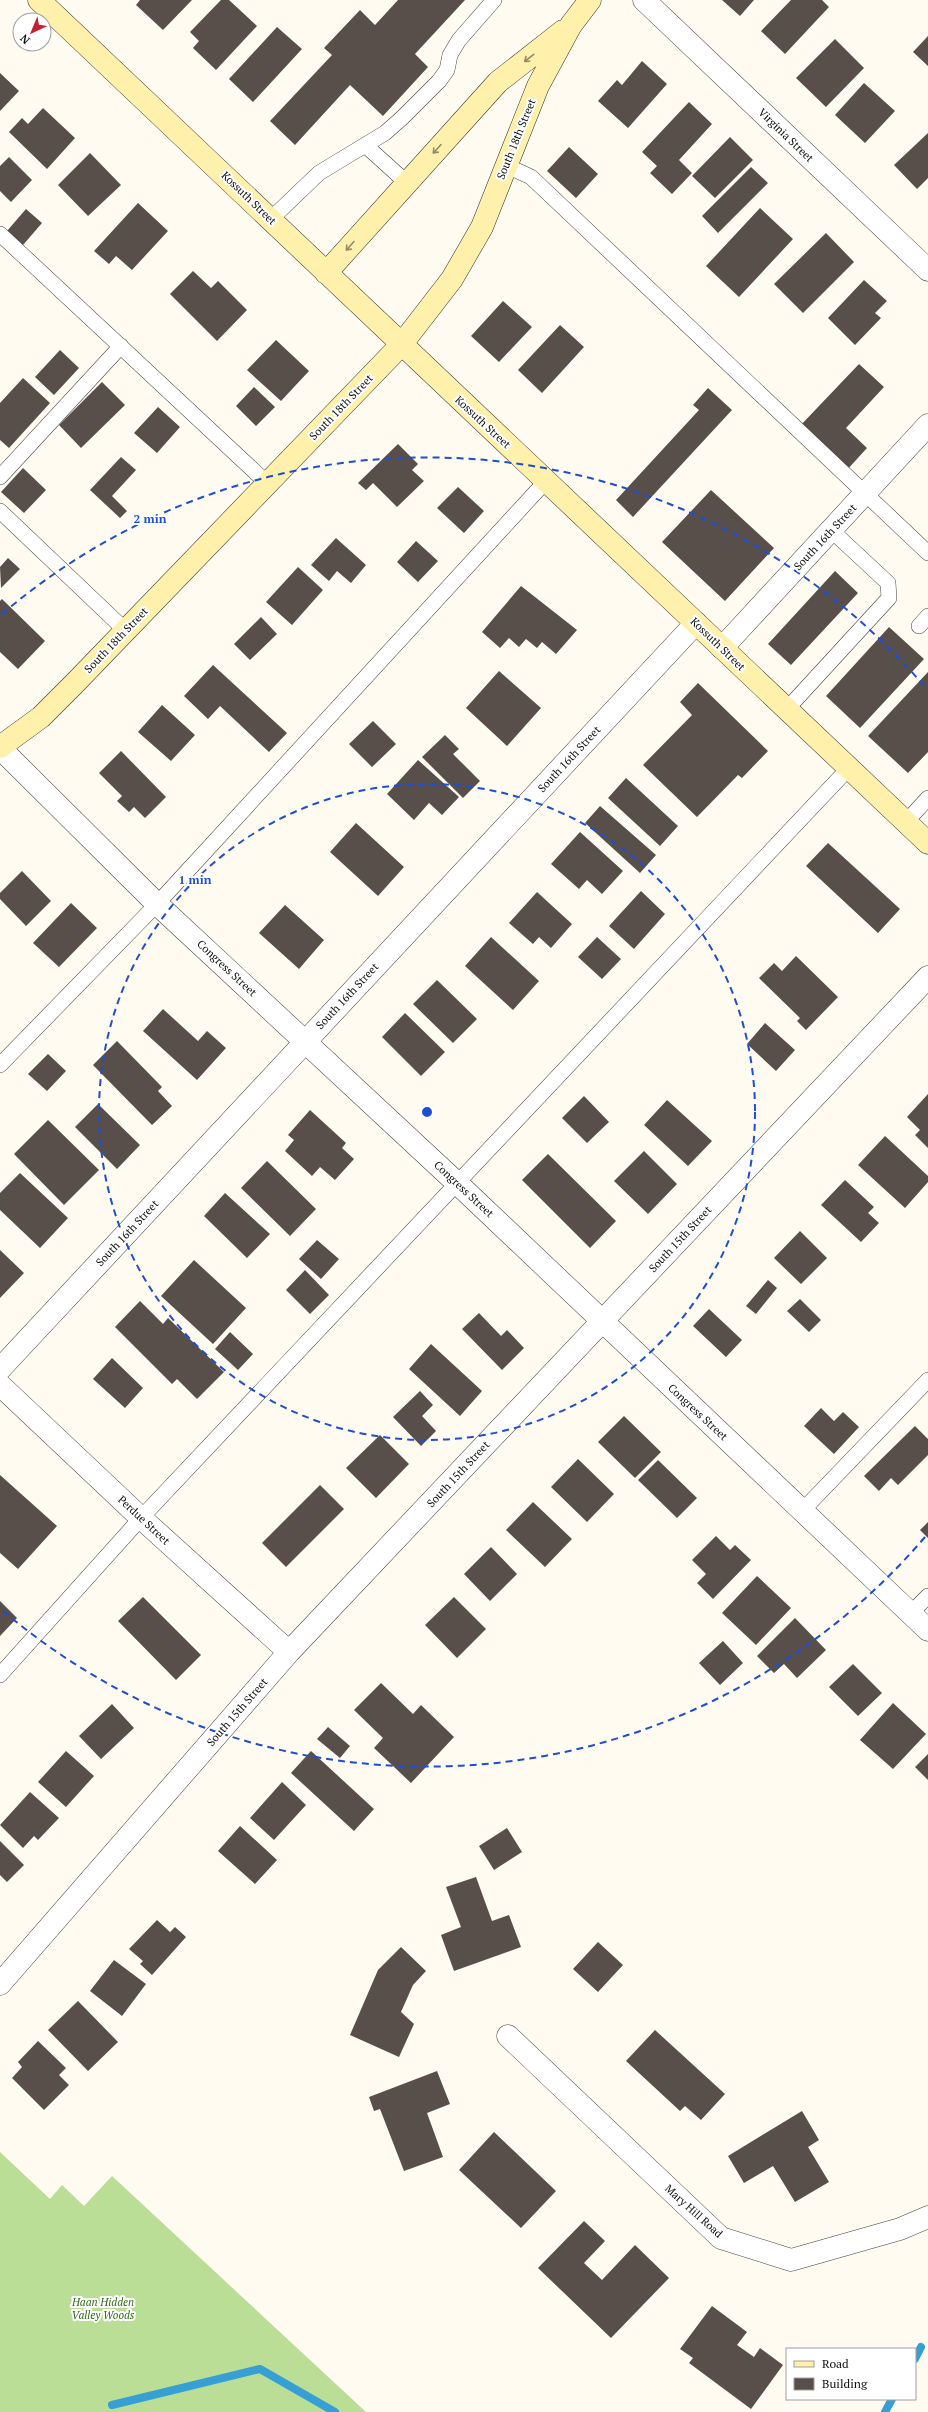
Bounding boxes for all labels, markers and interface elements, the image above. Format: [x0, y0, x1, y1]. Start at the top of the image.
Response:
north arrow [12, 12, 52, 52]
text: N [17, 31, 33, 47]
one-way arrow [523, 53, 534, 62]
street label: South 18th Street [493, 97, 539, 181]
street label: Virginia Street [755, 105, 817, 165]
one-way arrow [433, 144, 442, 155]
street label: Kossuth Street [219, 168, 279, 228]
one-way arrow [346, 241, 355, 251]
street label: South 18th Street [306, 371, 376, 443]
street label: Kossuth Street [452, 393, 514, 451]
street label: South 16th Street [791, 501, 859, 573]
text: 2 min [134, 511, 167, 526]
street label: South 18th Street [81, 604, 151, 676]
street label: Kossuth Street [688, 614, 748, 674]
street label: South 16th Street [535, 723, 603, 795]
text: 1 min [179, 872, 212, 887]
street label: Congress Street [194, 937, 260, 999]
street label: South 16th Street [313, 960, 381, 1032]
centre of rings [420, 1105, 434, 1119]
street label: Congress Street [431, 1158, 497, 1220]
street label: South 16th Street [93, 1197, 161, 1269]
street label: South 15th Street [646, 1203, 714, 1275]
street label: Congress Street [665, 1381, 731, 1443]
street label: South 15th Street [424, 1438, 492, 1510]
street label: Perdue Street [115, 1492, 173, 1548]
street label: South 15th Street [204, 1675, 270, 1749]
street label: Mary Hill Road [662, 2181, 726, 2241]
park label: Haan Hidden Valley Woods [71, 2295, 135, 2322]
legend [786, 2348, 916, 2400]
text: Road [822, 2356, 849, 2371]
text: Building [822, 2376, 868, 2391]

